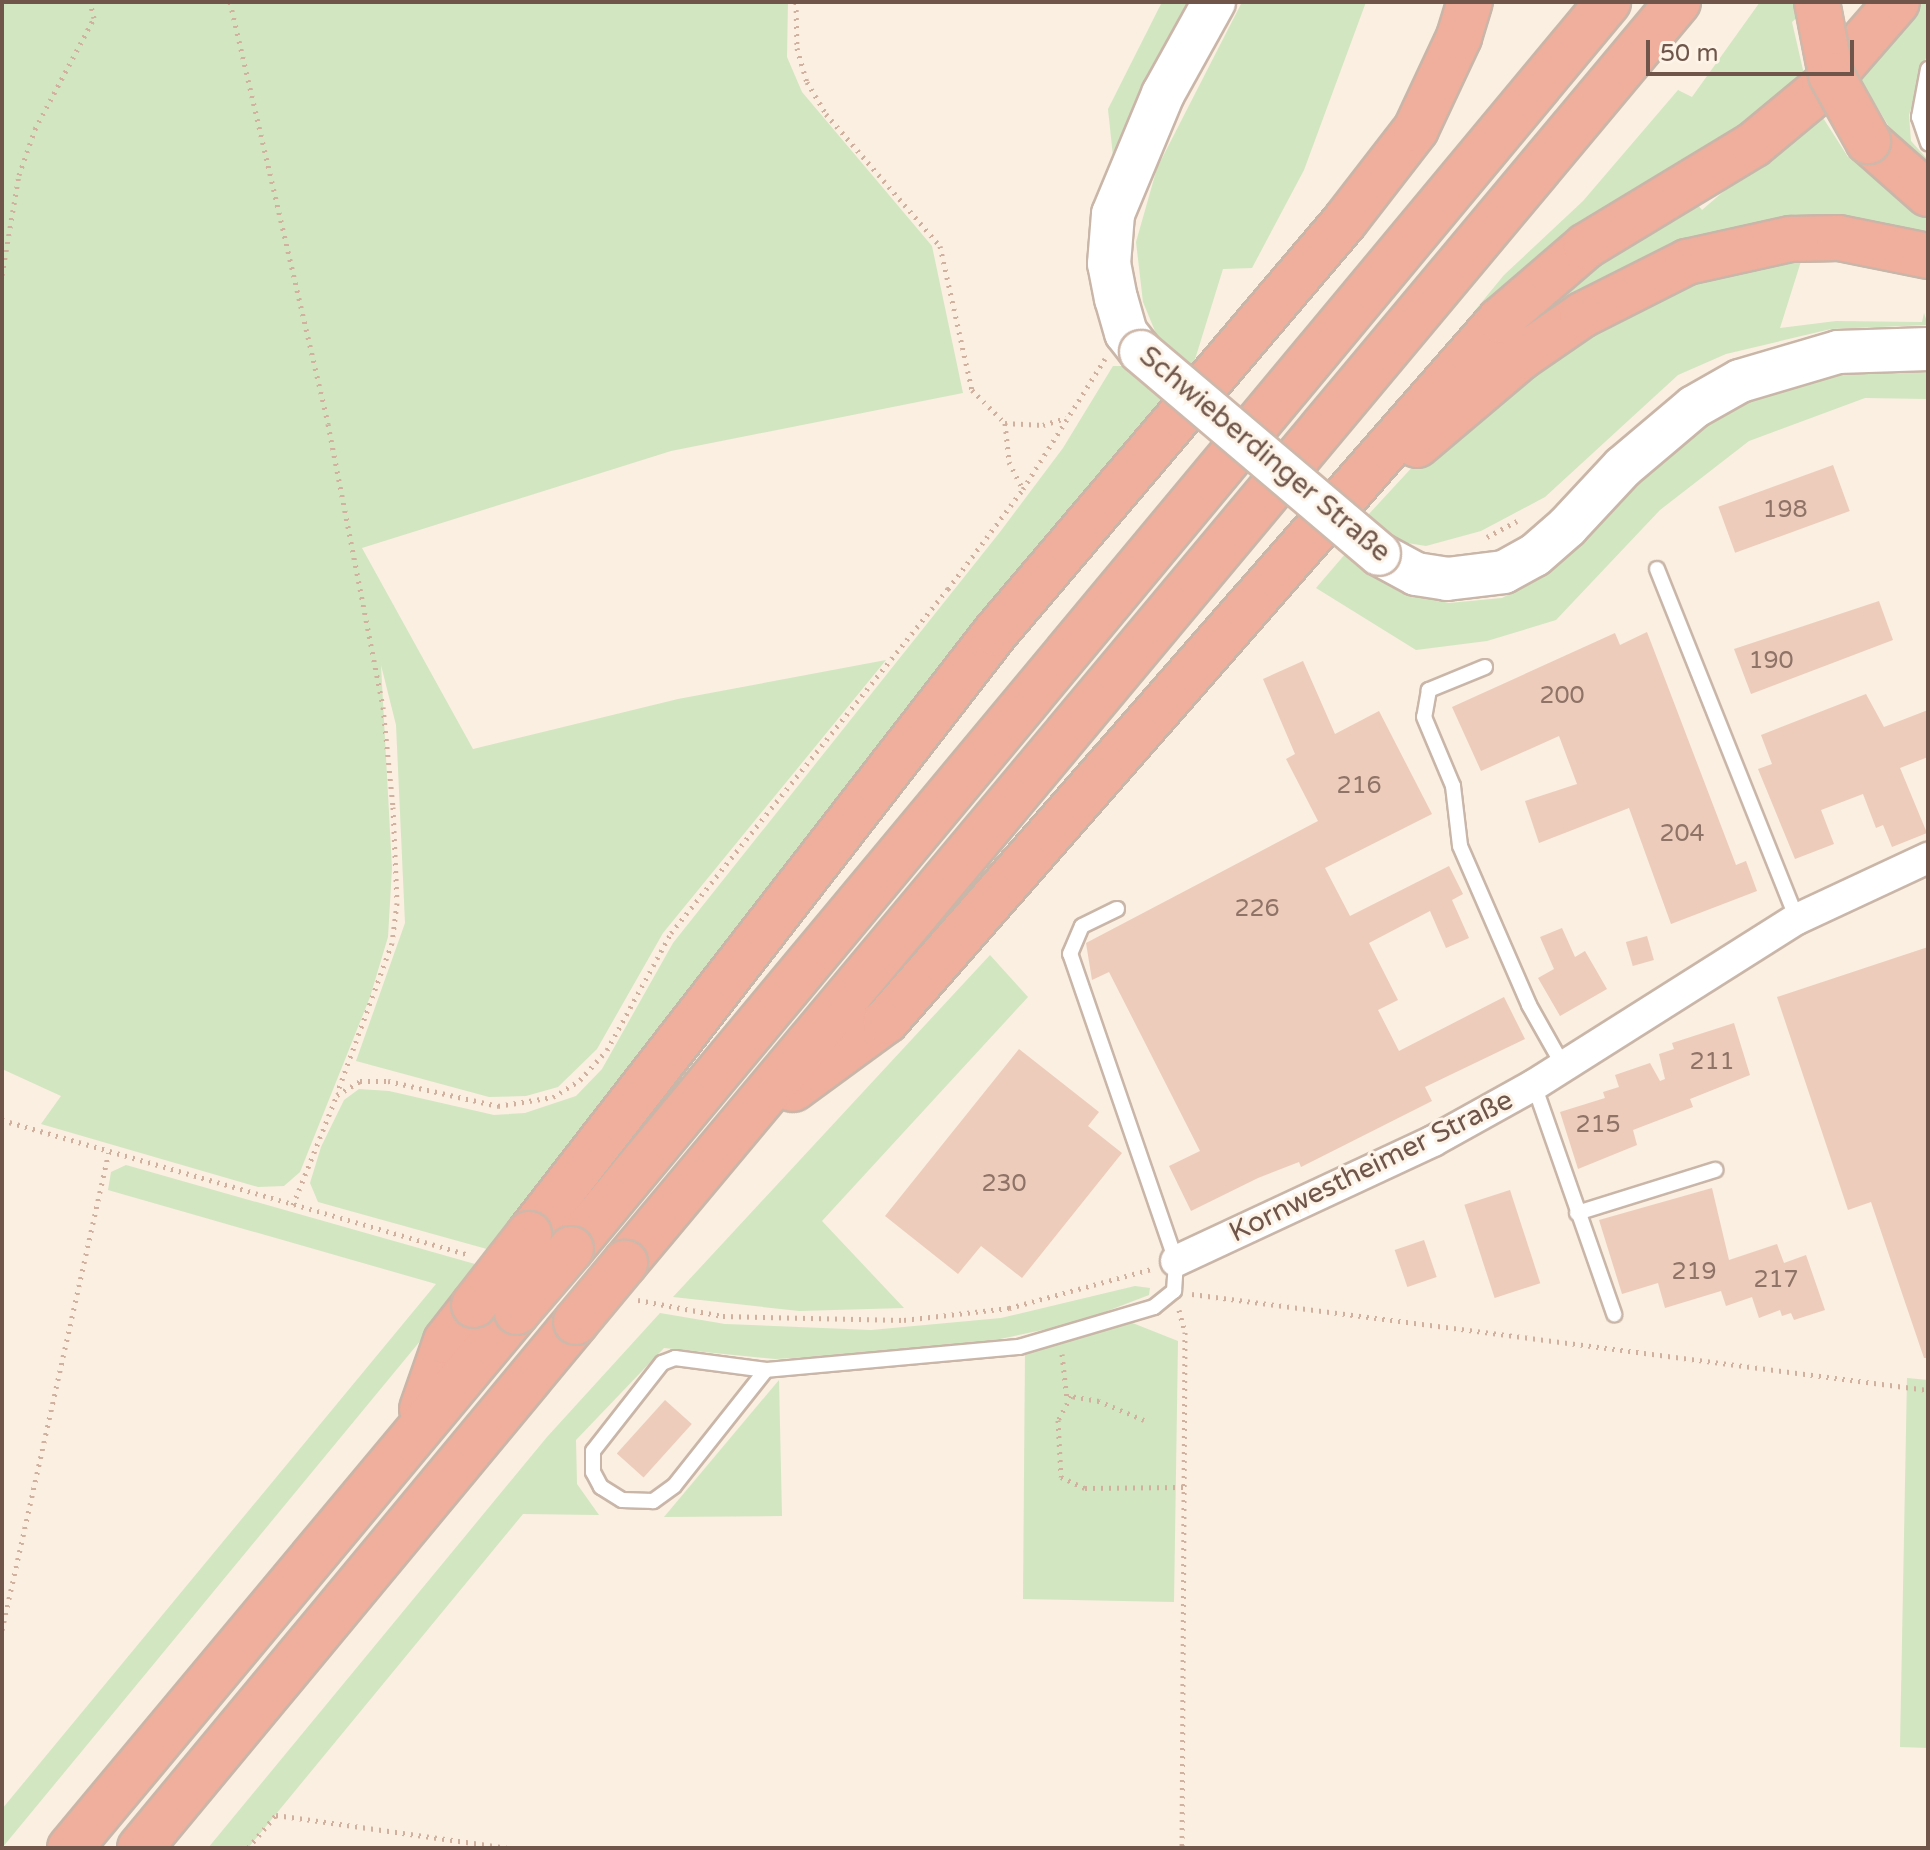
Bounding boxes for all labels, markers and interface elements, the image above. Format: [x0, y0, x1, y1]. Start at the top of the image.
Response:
scale bar [1650, 24, 1858, 74]
text: 50 m [1660, 39, 1718, 68]
street label: Schwieberdinger Straße [1133, 339, 1397, 569]
house number: 198 [1762, 496, 1808, 524]
house number: 190 [1748, 647, 1794, 675]
house number: 200 [1539, 682, 1585, 710]
house number: 216 [1336, 772, 1382, 800]
house number: 204 [1659, 820, 1705, 848]
house number: 226 [1234, 895, 1280, 923]
house number: 211 [1689, 1048, 1735, 1076]
street label: Kornwestheimer Straße [1224, 1083, 1518, 1249]
house number: 215 [1575, 1111, 1621, 1139]
house number: 230 [981, 1170, 1027, 1198]
house number: 219 [1671, 1258, 1717, 1286]
house number: 217 [1753, 1266, 1799, 1294]

